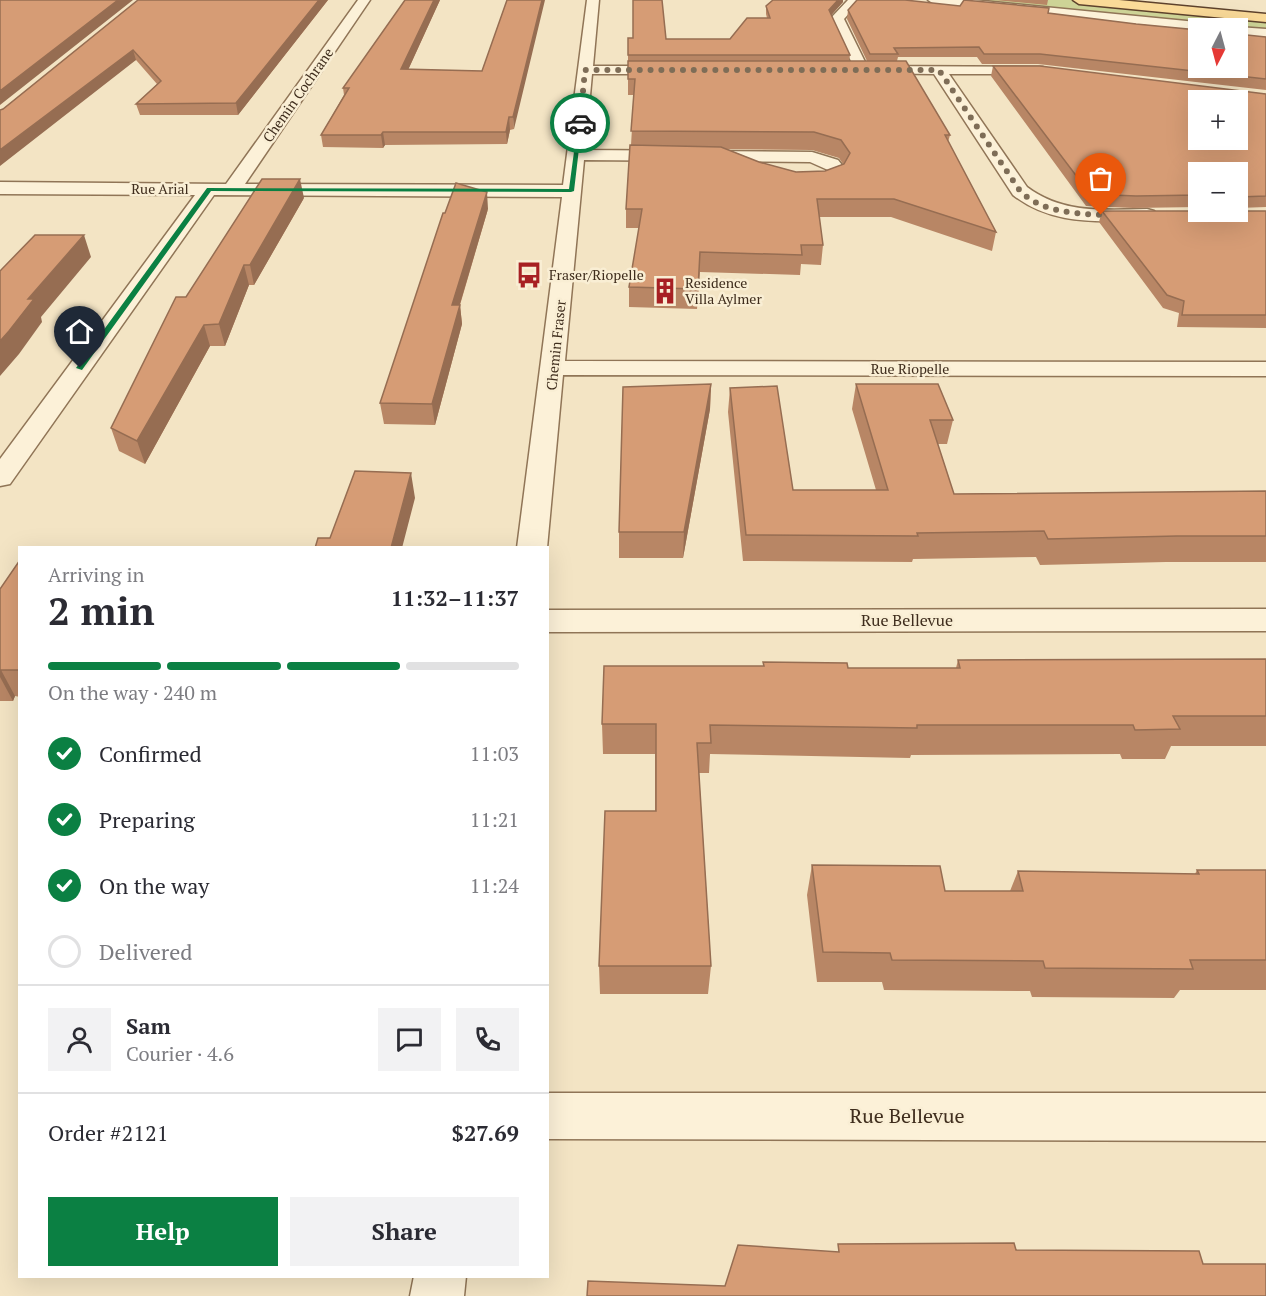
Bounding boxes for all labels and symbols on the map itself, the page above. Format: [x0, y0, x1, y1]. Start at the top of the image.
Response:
north arrow [1188, 18, 1248, 78]
street label: Chemin Cochrane [258, 44, 337, 146]
courier [550, 93, 610, 153]
pin [1075, 153, 1126, 215]
street label: Rue Arial [131, 179, 189, 198]
bus stop icon: Fraser/Riopelle [514, 260, 544, 290]
place label: Fraser/Riopelle [549, 265, 644, 284]
place label: Residence Villa Aylmer [685, 273, 762, 308]
building icon: Residence Villa Aylmer [650, 276, 680, 306]
street label: Chemin Fraser [541, 298, 570, 391]
pin [54, 306, 105, 368]
street label: Rue Riopelle [871, 359, 949, 378]
street label: Rue Bellevue [861, 609, 953, 631]
street label: Rue Bellevue [850, 1102, 964, 1129]

